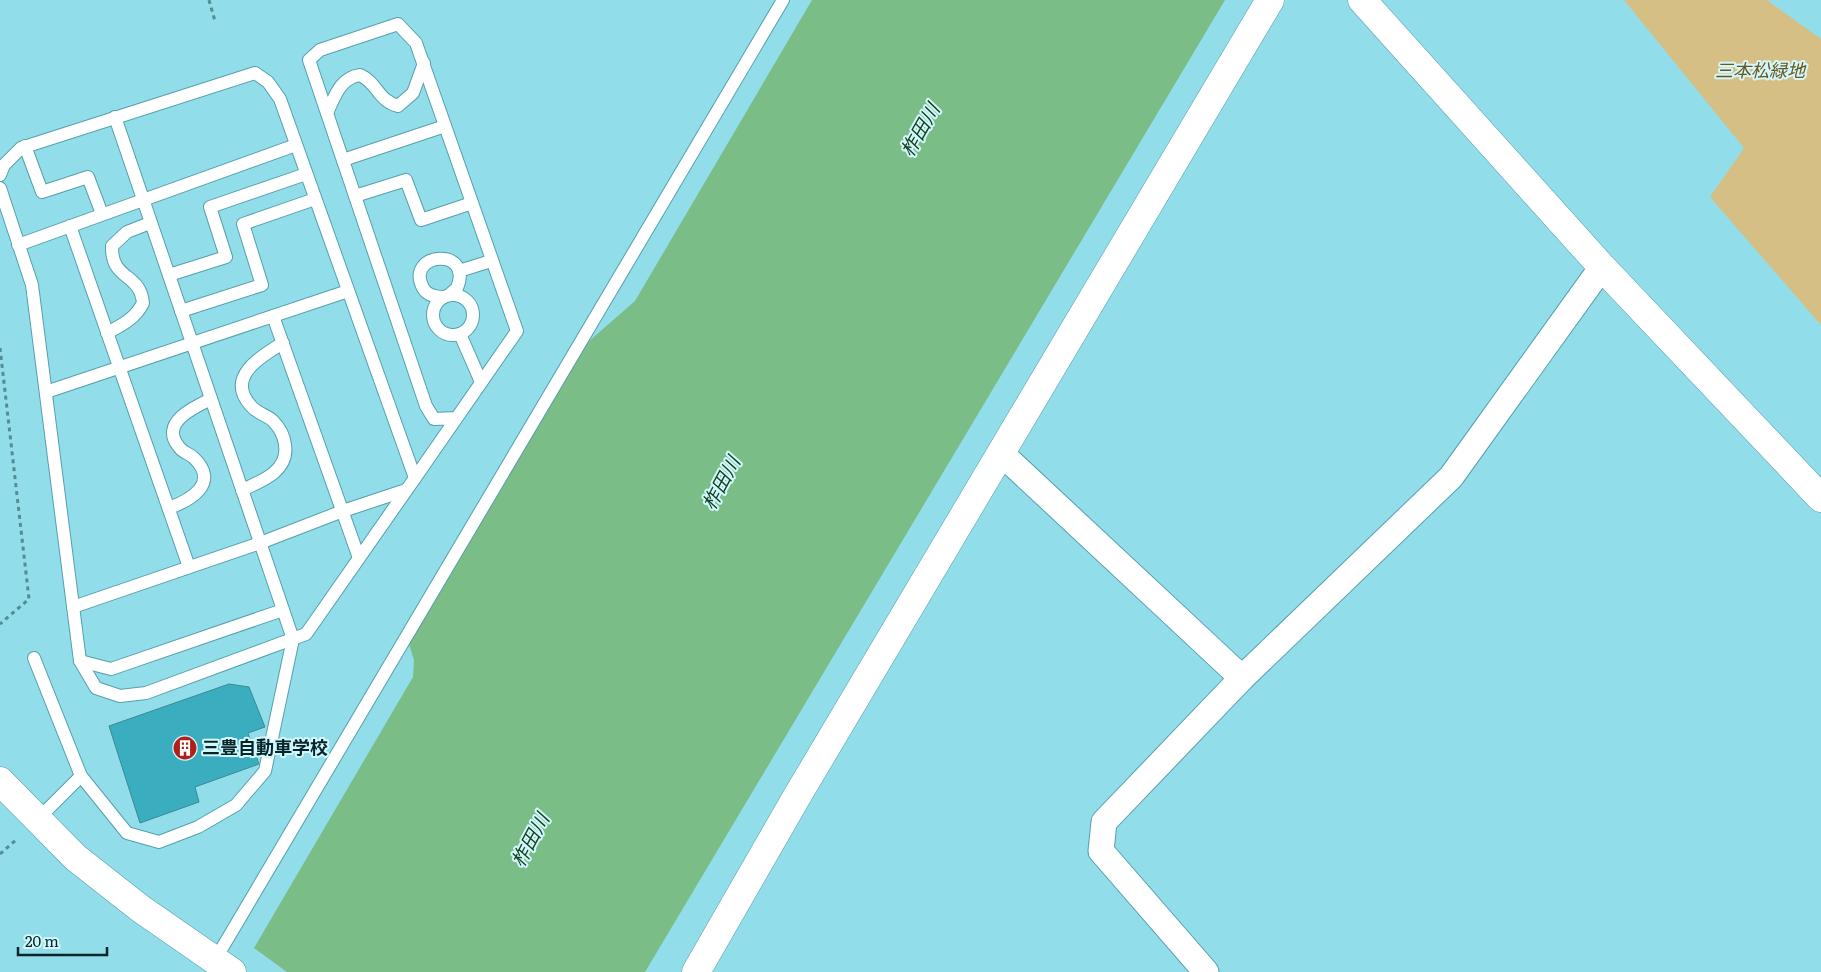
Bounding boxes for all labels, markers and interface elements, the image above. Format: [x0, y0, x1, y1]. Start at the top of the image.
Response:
park label: 三本松緑地 [1715, 56, 1807, 83]
water label: 柞田川 [893, 96, 947, 161]
water label: 柞田川 [694, 449, 747, 514]
place label: 三豊自動車学校 [202, 733, 328, 760]
building icon: 三豊自動車学校 [172, 735, 198, 761]
water label: 柞田川 [503, 806, 556, 871]
scale bar [18, 924, 106, 956]
text: 20 m [25, 929, 59, 952]

